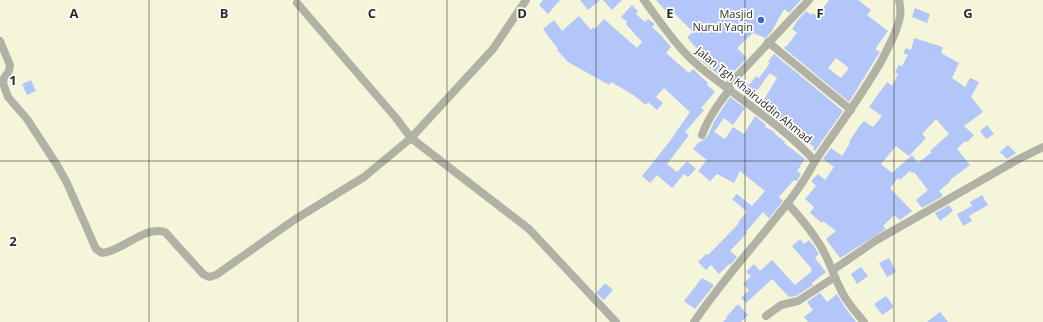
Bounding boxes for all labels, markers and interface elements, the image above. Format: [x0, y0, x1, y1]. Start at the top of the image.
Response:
text: A [70, 4, 79, 22]
text: B [220, 4, 229, 22]
text: C [368, 4, 376, 22]
text: D [517, 4, 527, 22]
text: E [666, 4, 674, 22]
text: F [816, 4, 824, 22]
text: G [963, 4, 973, 22]
place label: Masjid Nurul Yaqin [693, 6, 753, 34]
marker: Masjid Nurul Yaqin [756, 15, 766, 25]
street label: Jalan Tgh Khairuddin Ahmad [692, 42, 816, 146]
text: 1 [9, 71, 17, 89]
text: 2 [9, 232, 17, 250]

